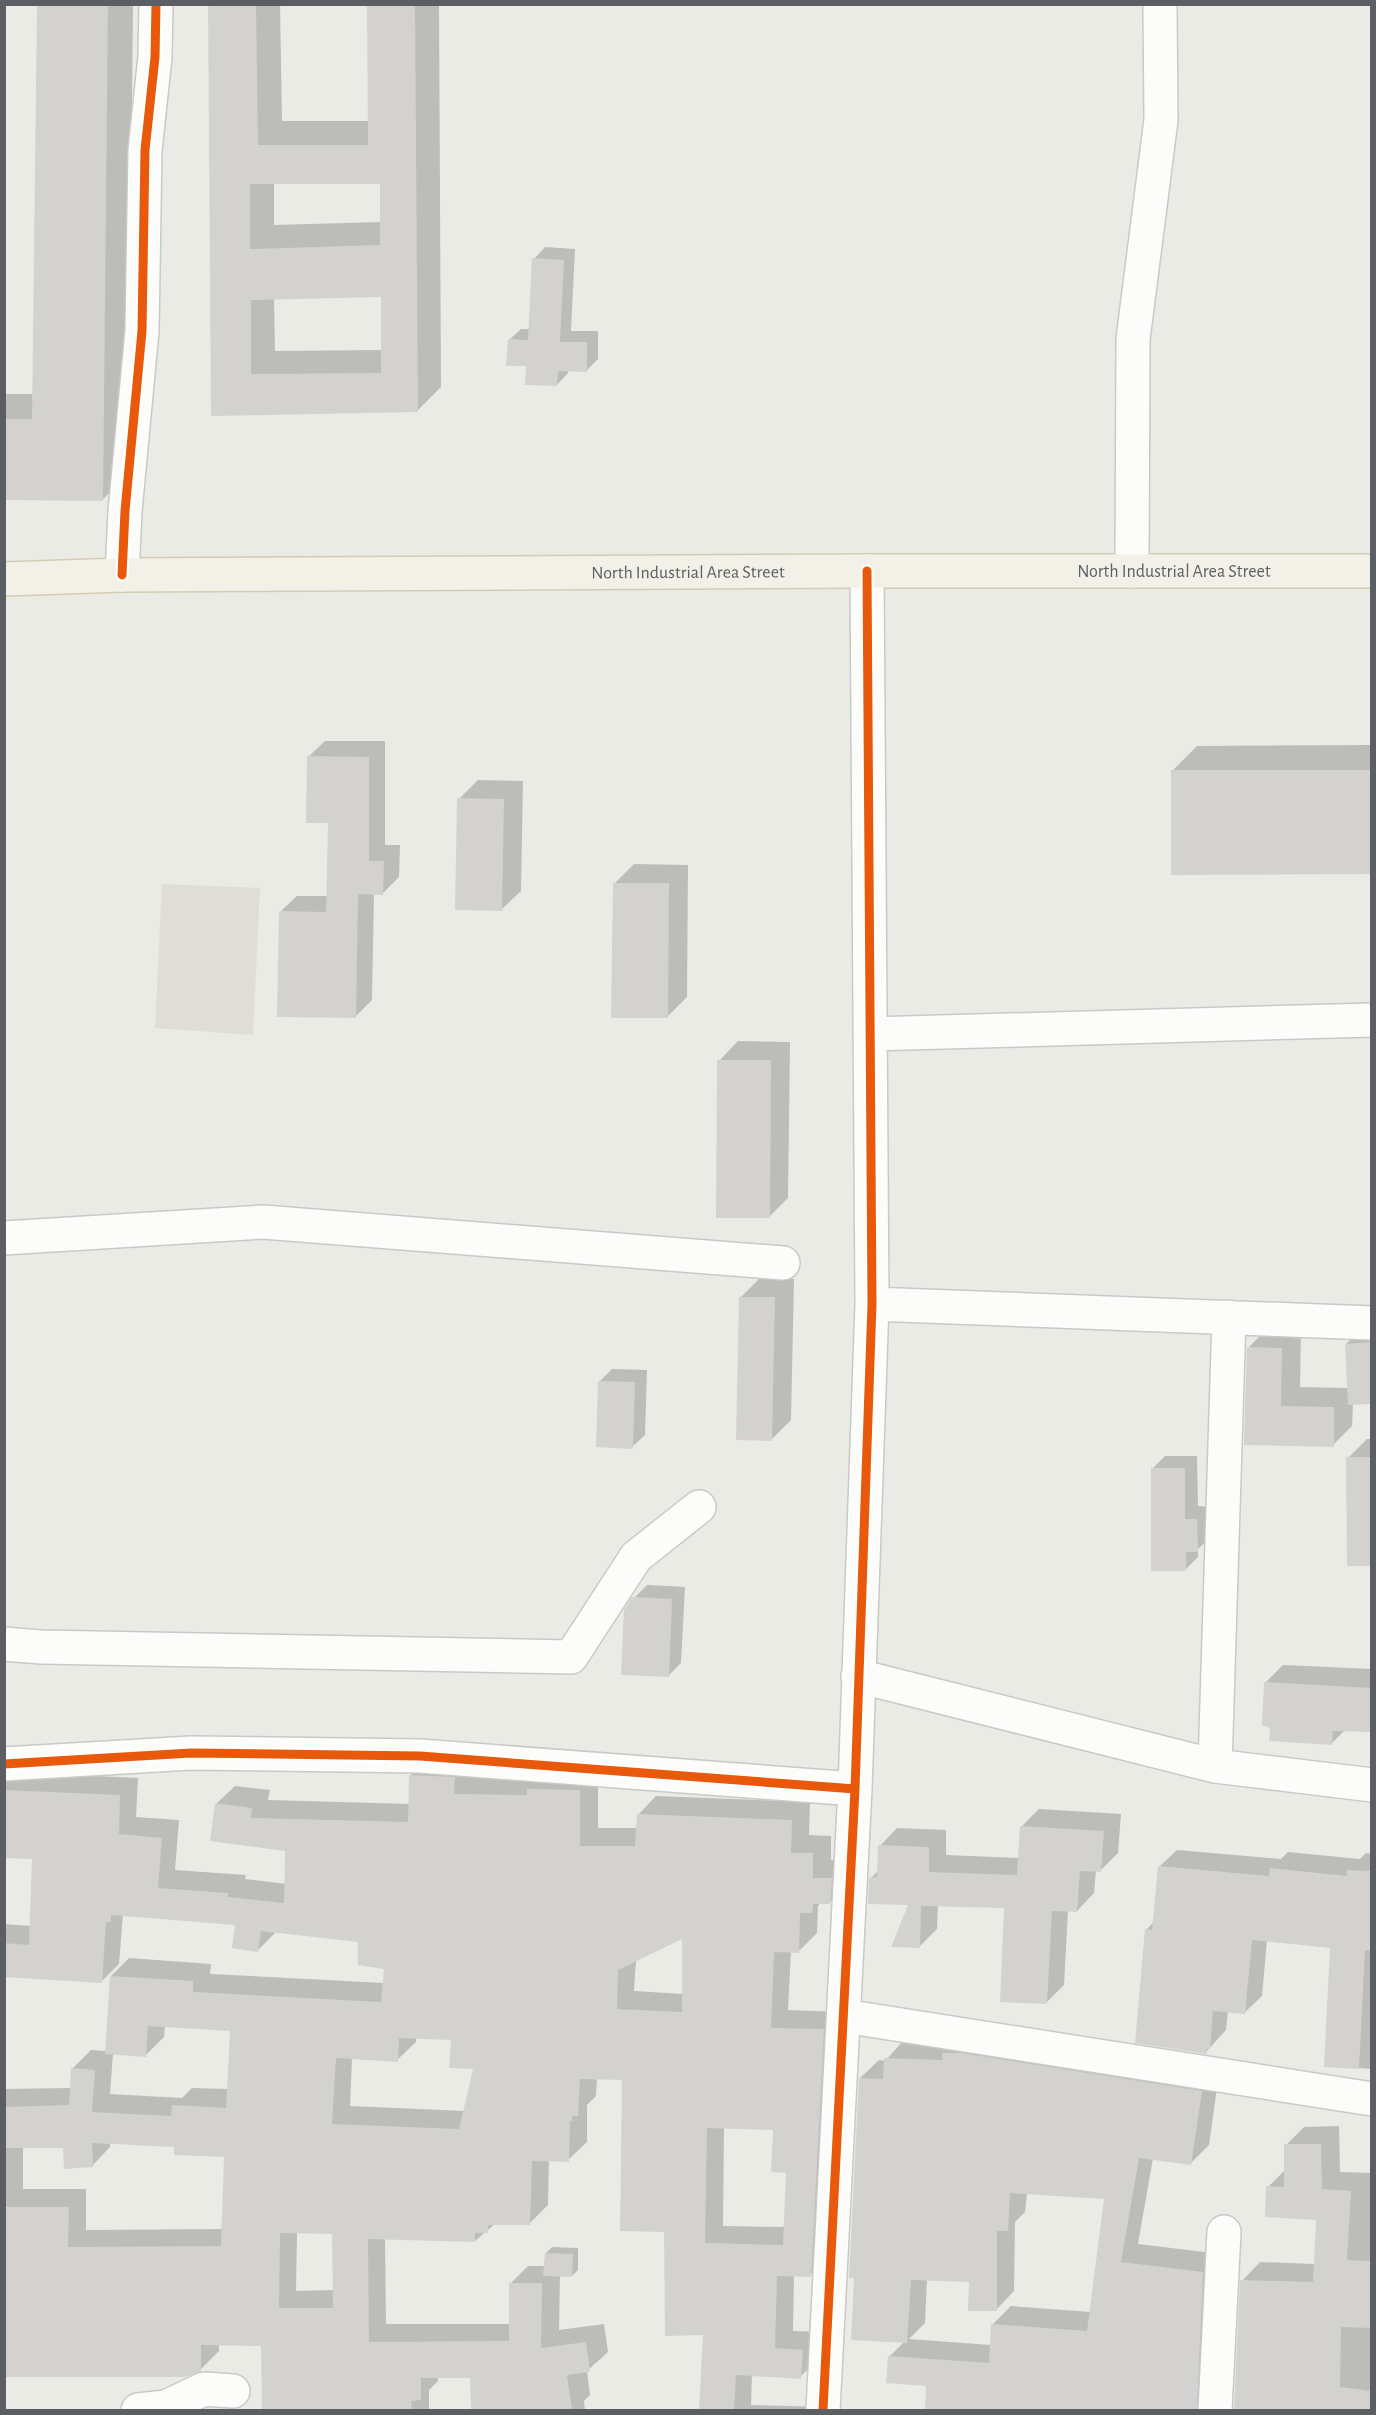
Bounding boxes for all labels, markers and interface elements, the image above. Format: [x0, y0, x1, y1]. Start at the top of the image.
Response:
street label: North Industrial Area Street [591, 563, 785, 582]
street label: North Industrial Area Street [1077, 563, 1271, 581]

